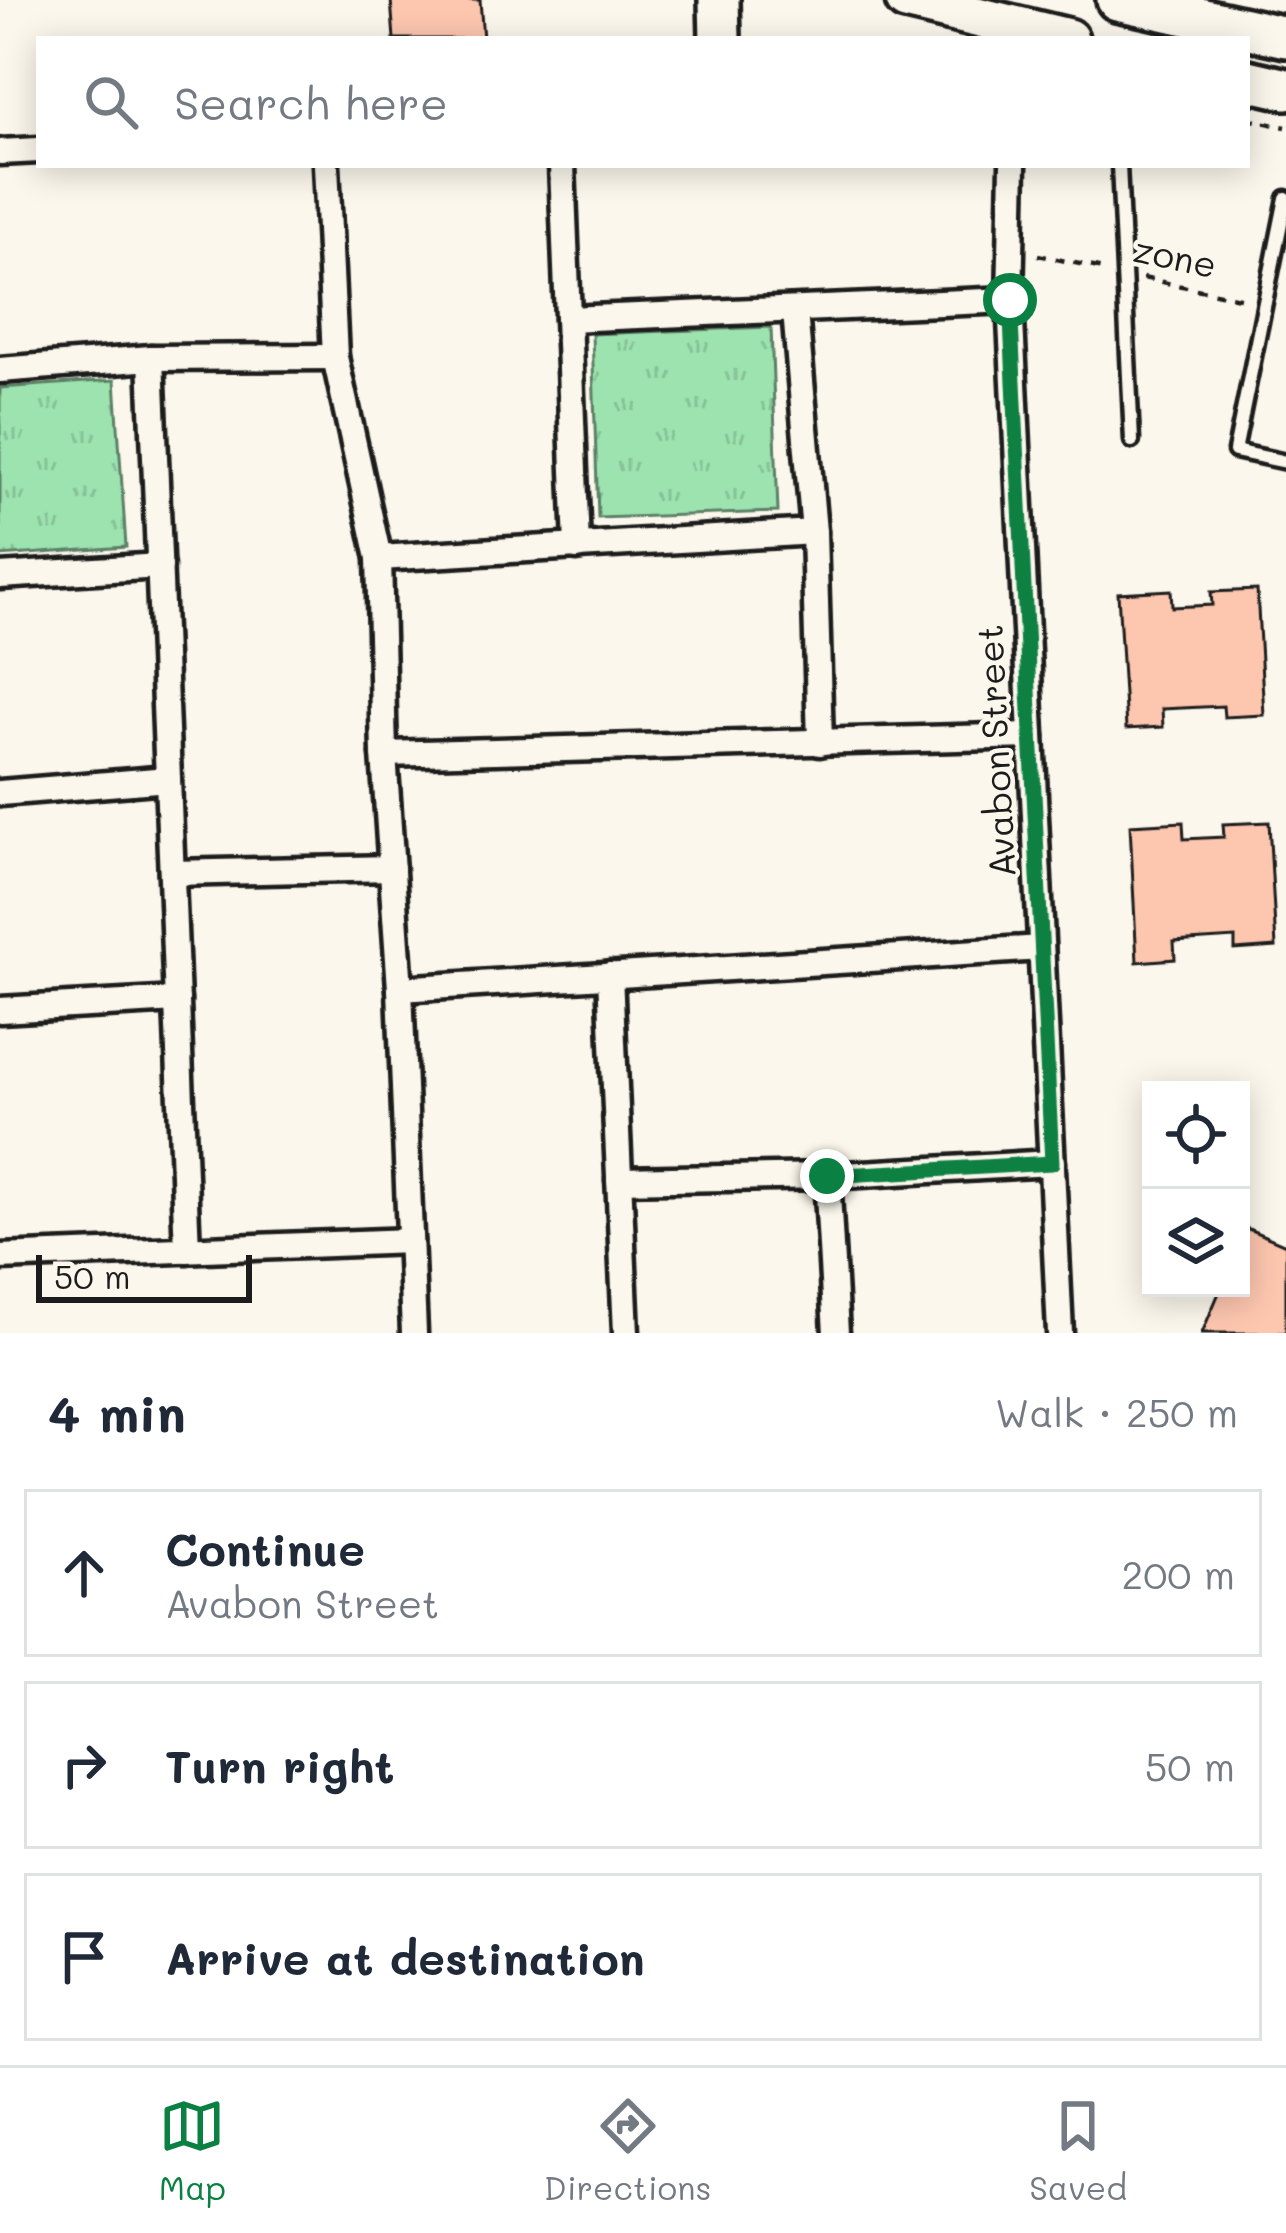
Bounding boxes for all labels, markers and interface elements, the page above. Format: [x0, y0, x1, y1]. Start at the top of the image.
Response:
search box [36, 36, 1250, 168]
icon: search [78, 69, 144, 135]
text: Search here [174, 73, 448, 131]
street label: zone [1130, 224, 1221, 287]
route start [983, 273, 1037, 327]
street label: Avabon Street [964, 623, 1025, 879]
map controls [1142, 1081, 1250, 1297]
button: locate [1142, 1081, 1250, 1189]
route end [800, 1149, 854, 1203]
button: layers [1142, 1189, 1250, 1297]
scale bar [36, 1249, 252, 1302]
text: 50 m [54, 1254, 130, 1297]
text: 4 min [48, 1378, 186, 1445]
text: Walk · 250 m [995, 1386, 1238, 1437]
text: Continue [165, 1519, 365, 1577]
icon: ahead [51, 1540, 117, 1606]
text: 200 m [1122, 1548, 1235, 1599]
text: Avabon Street [165, 1577, 439, 1628]
icon: right [51, 1732, 117, 1798]
text: Turn right [165, 1736, 394, 1794]
text: 50 m [1145, 1740, 1235, 1791]
icon: arrive [51, 1924, 117, 1990]
text: Arrive at destination [165, 1928, 645, 1986]
tab: Map [159, 2093, 226, 2208]
tab: Directions [544, 2093, 711, 2208]
tab: Saved [1029, 2093, 1127, 2208]

